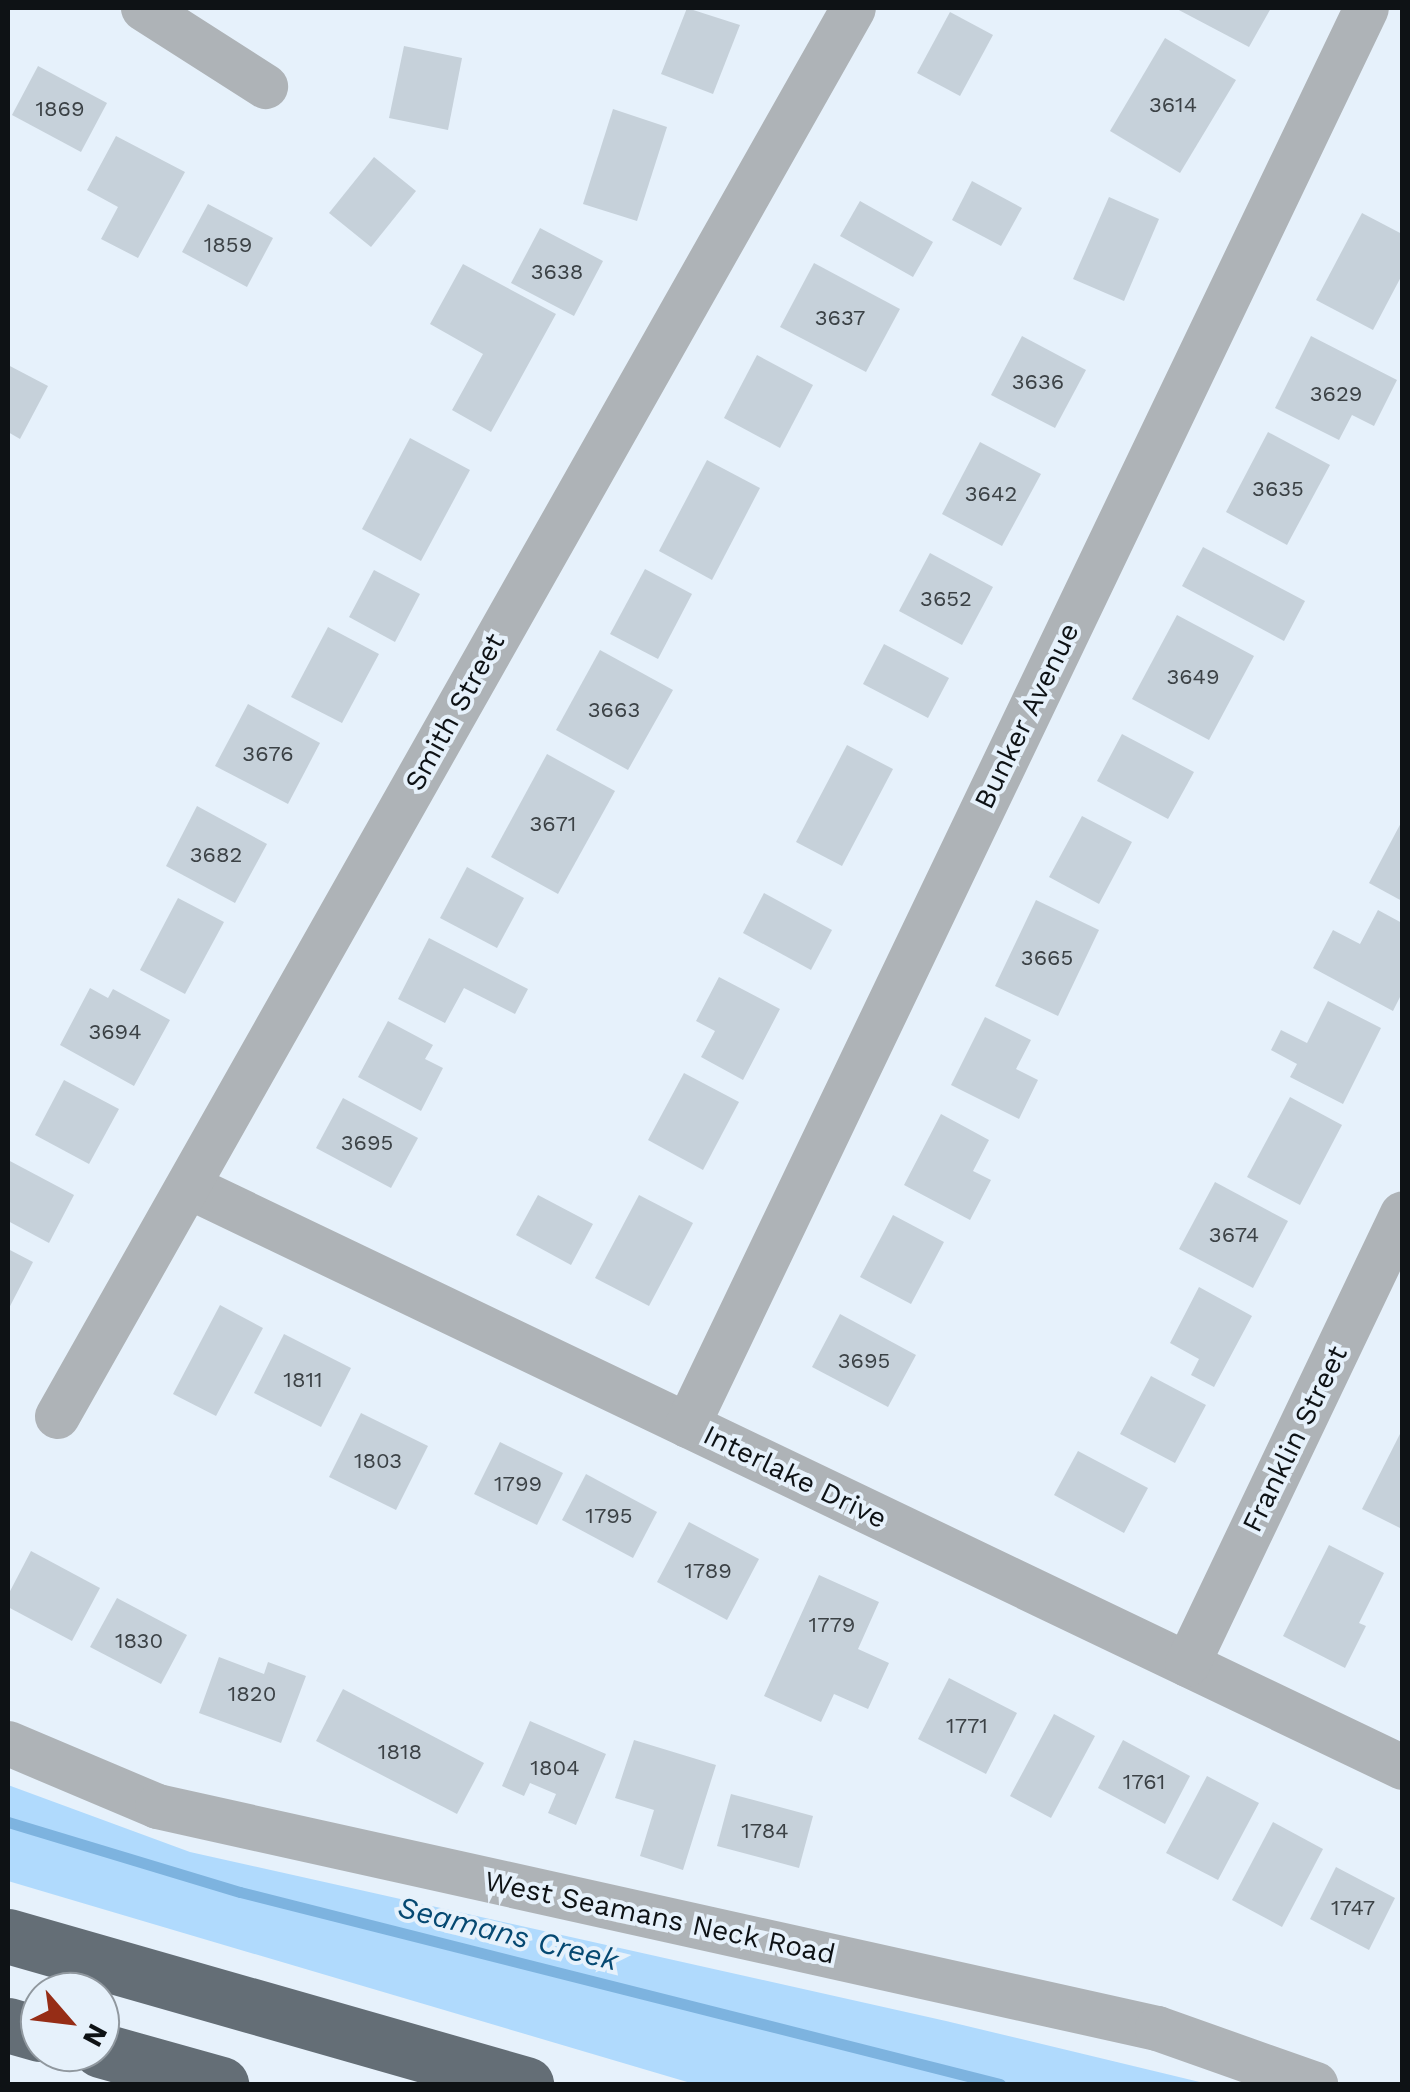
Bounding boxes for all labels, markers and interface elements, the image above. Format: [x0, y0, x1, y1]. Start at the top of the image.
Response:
house number: 3614 [1149, 92, 1197, 118]
house number: 1869 [35, 96, 85, 122]
house number: 1859 [204, 232, 252, 258]
house number: 3638 [531, 259, 583, 285]
house number: 3637 [815, 305, 865, 331]
house number: 3636 [1012, 369, 1064, 395]
house number: 3629 [1310, 381, 1362, 407]
house number: 3635 [1252, 476, 1304, 502]
house number: 3642 [965, 481, 1017, 507]
house number: 3652 [920, 586, 972, 612]
street label: Bunker Avenue [967, 617, 1087, 815]
street label: Smith Street [398, 627, 512, 797]
house number: 3649 [1166, 664, 1220, 690]
house number: 3663 [588, 697, 640, 723]
house number: 3676 [242, 741, 294, 767]
house number: 3671 [530, 811, 576, 837]
house number: 3682 [190, 842, 242, 868]
house number: 3665 [1021, 945, 1073, 971]
house number: 3694 [88, 1019, 142, 1045]
house number: 3695 [341, 1130, 393, 1156]
house number: 3674 [1209, 1222, 1259, 1248]
street label: Franklin Street [1235, 1340, 1355, 1538]
house number: 3695 [838, 1348, 890, 1374]
house number: 1811 [283, 1367, 323, 1393]
street label: Interlake Drive [698, 1418, 892, 1536]
house number: 1803 [354, 1448, 402, 1474]
house number: 1799 [494, 1471, 542, 1497]
house number: 1795 [585, 1503, 633, 1529]
house number: 1789 [684, 1558, 732, 1584]
house number: 1779 [809, 1612, 855, 1638]
house number: 1830 [115, 1628, 163, 1654]
house number: 1820 [228, 1681, 276, 1707]
house number: 1771 [946, 1713, 988, 1739]
house number: 1818 [378, 1739, 422, 1765]
house number: 1804 [530, 1755, 580, 1781]
house number: 1761 [1123, 1769, 1165, 1795]
house number: 1784 [741, 1818, 789, 1844]
street label: West Seamans Neck Road [481, 1864, 839, 1972]
water label: Seamans Creek [394, 1889, 622, 1979]
house number: 1747 [1331, 1895, 1375, 1921]
north arrow [20, 1972, 120, 2072]
text: N [76, 2018, 115, 2052]

